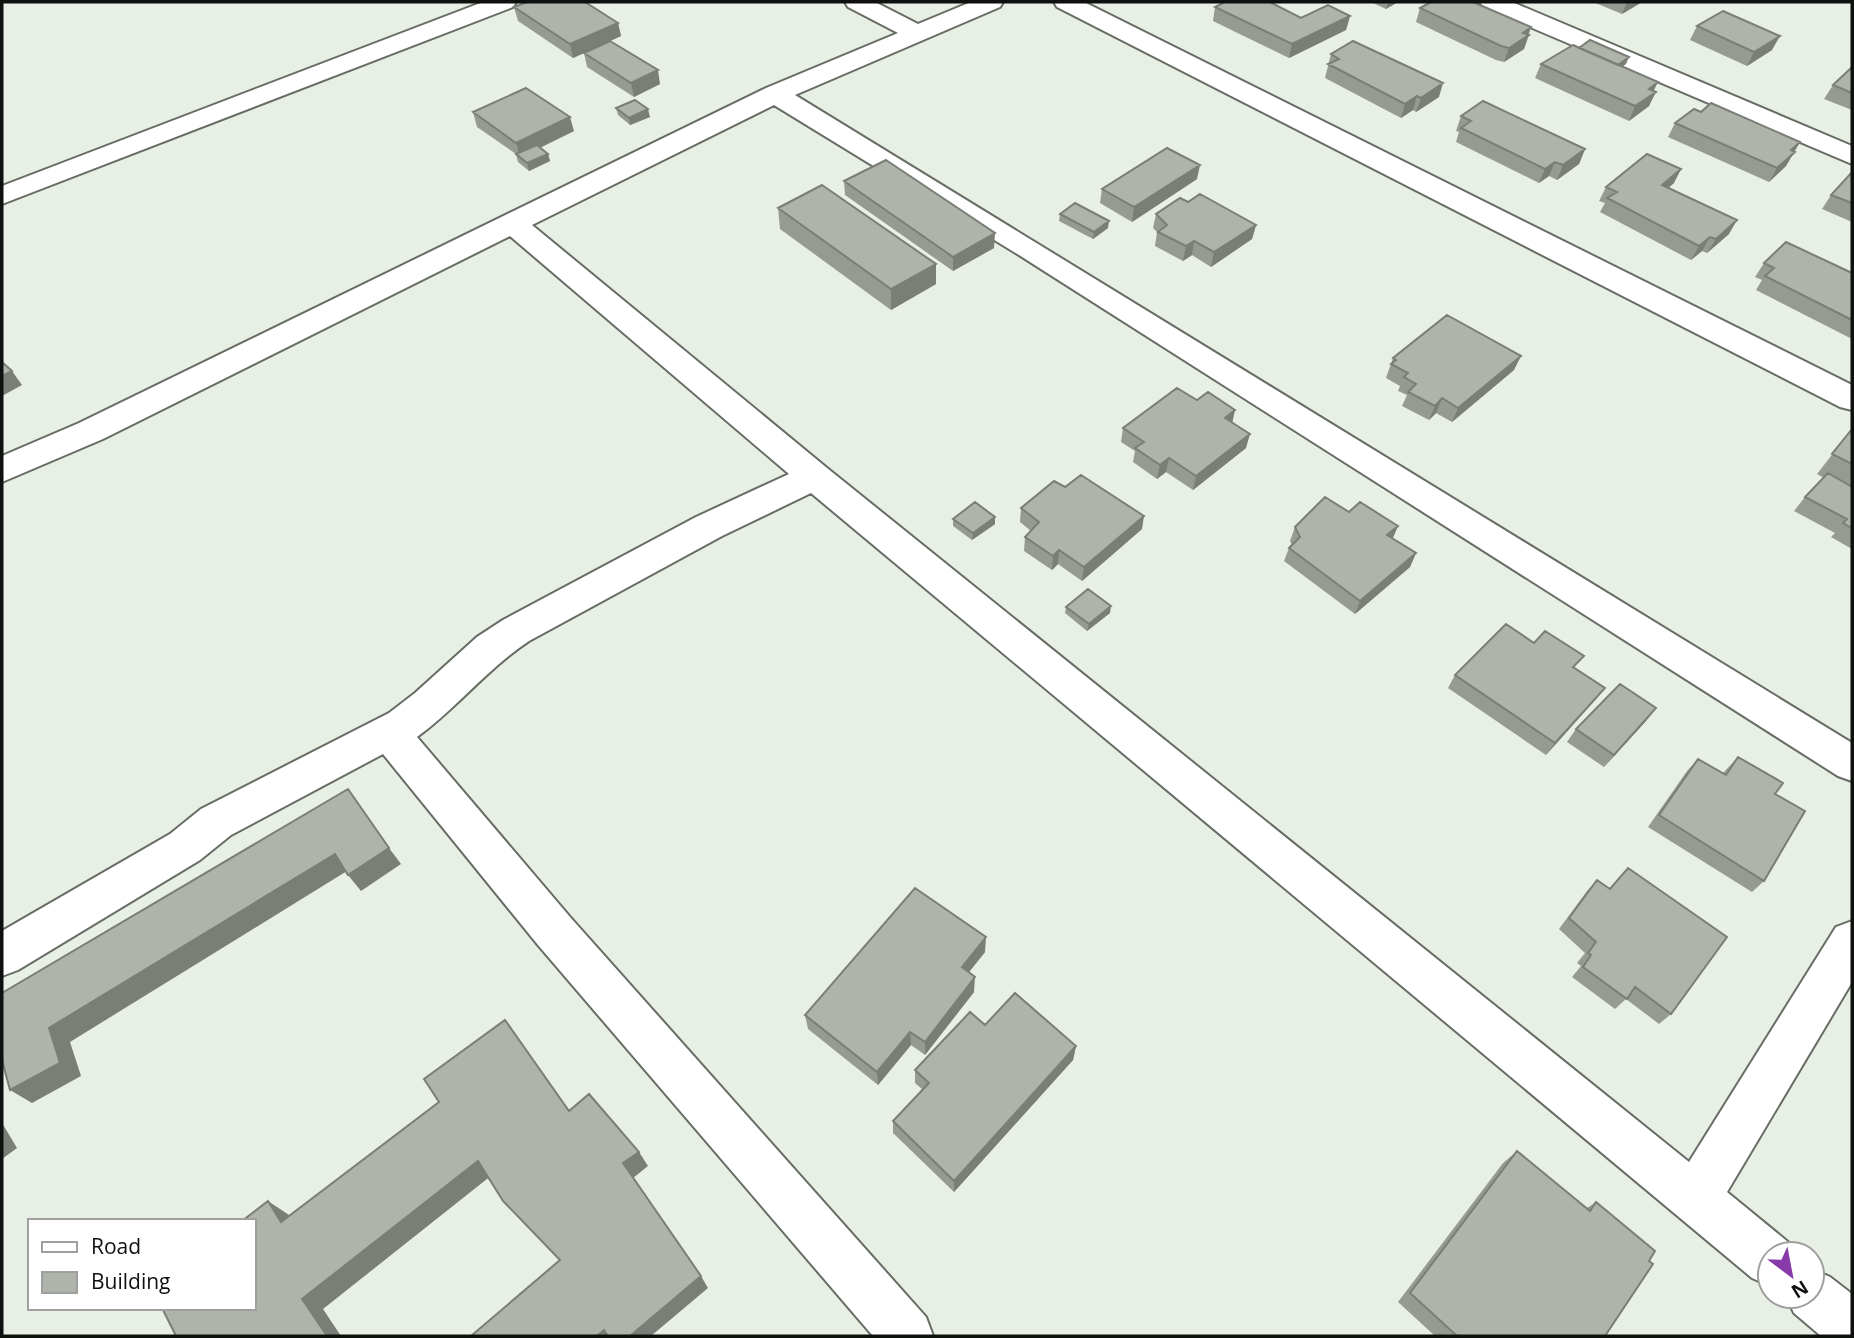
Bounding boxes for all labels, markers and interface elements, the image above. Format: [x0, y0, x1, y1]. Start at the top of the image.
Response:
legend [28, 1219, 256, 1310]
text: Road [91, 1232, 141, 1260]
north arrow [1756, 1240, 1826, 1310]
text: Building [91, 1267, 170, 1295]
text: N [1787, 1274, 1813, 1305]

